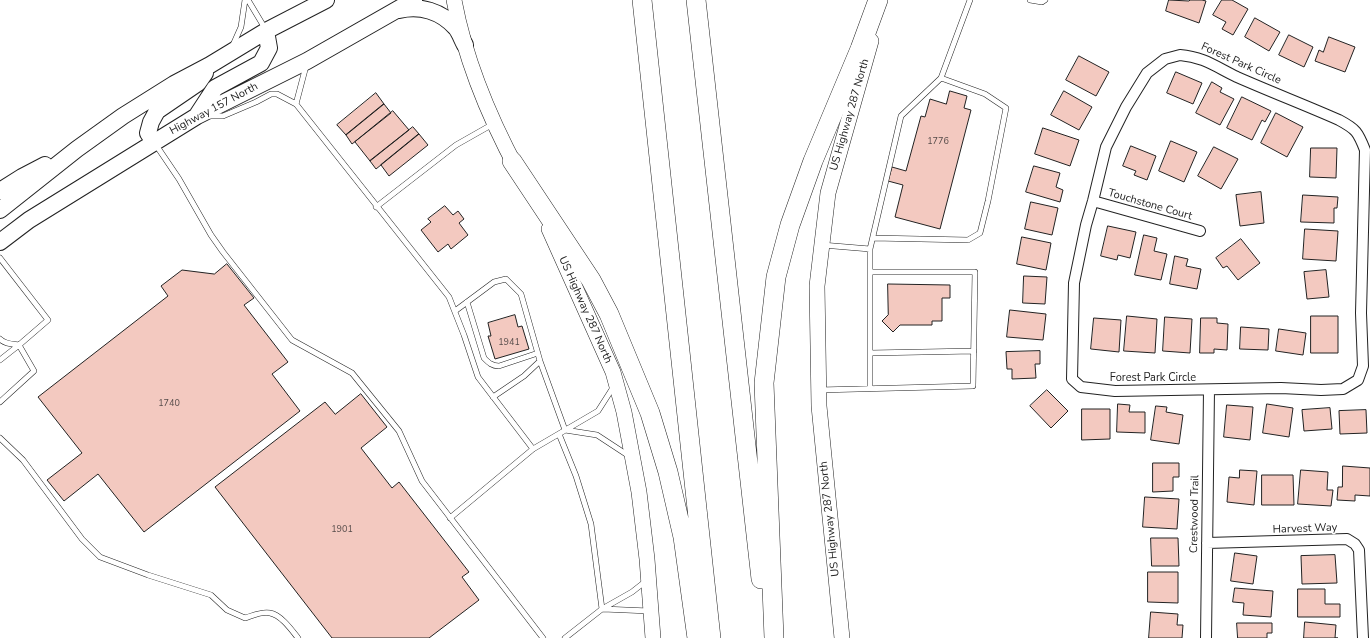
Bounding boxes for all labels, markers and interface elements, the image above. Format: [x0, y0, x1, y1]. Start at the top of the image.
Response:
street label: Forest Park Circle [1199, 40, 1283, 88]
street label: US Highway 287 North [828, 58, 872, 172]
street label: Highway 157 North [168, 80, 260, 138]
house number: 1776 [927, 137, 949, 147]
street label: Touchstone Court [1106, 187, 1194, 223]
street label: US Highway 287 North [555, 254, 615, 366]
house number: 1941 [498, 338, 520, 348]
street label: Forest Park Circle [1110, 371, 1196, 385]
house number: 1740 [158, 399, 180, 409]
street label: US Highway 287 North [817, 461, 843, 577]
street label: Crestwood Trail [1188, 475, 1202, 553]
street label: Harvest Way [1272, 521, 1338, 537]
house number: 1901 [331, 525, 353, 535]

